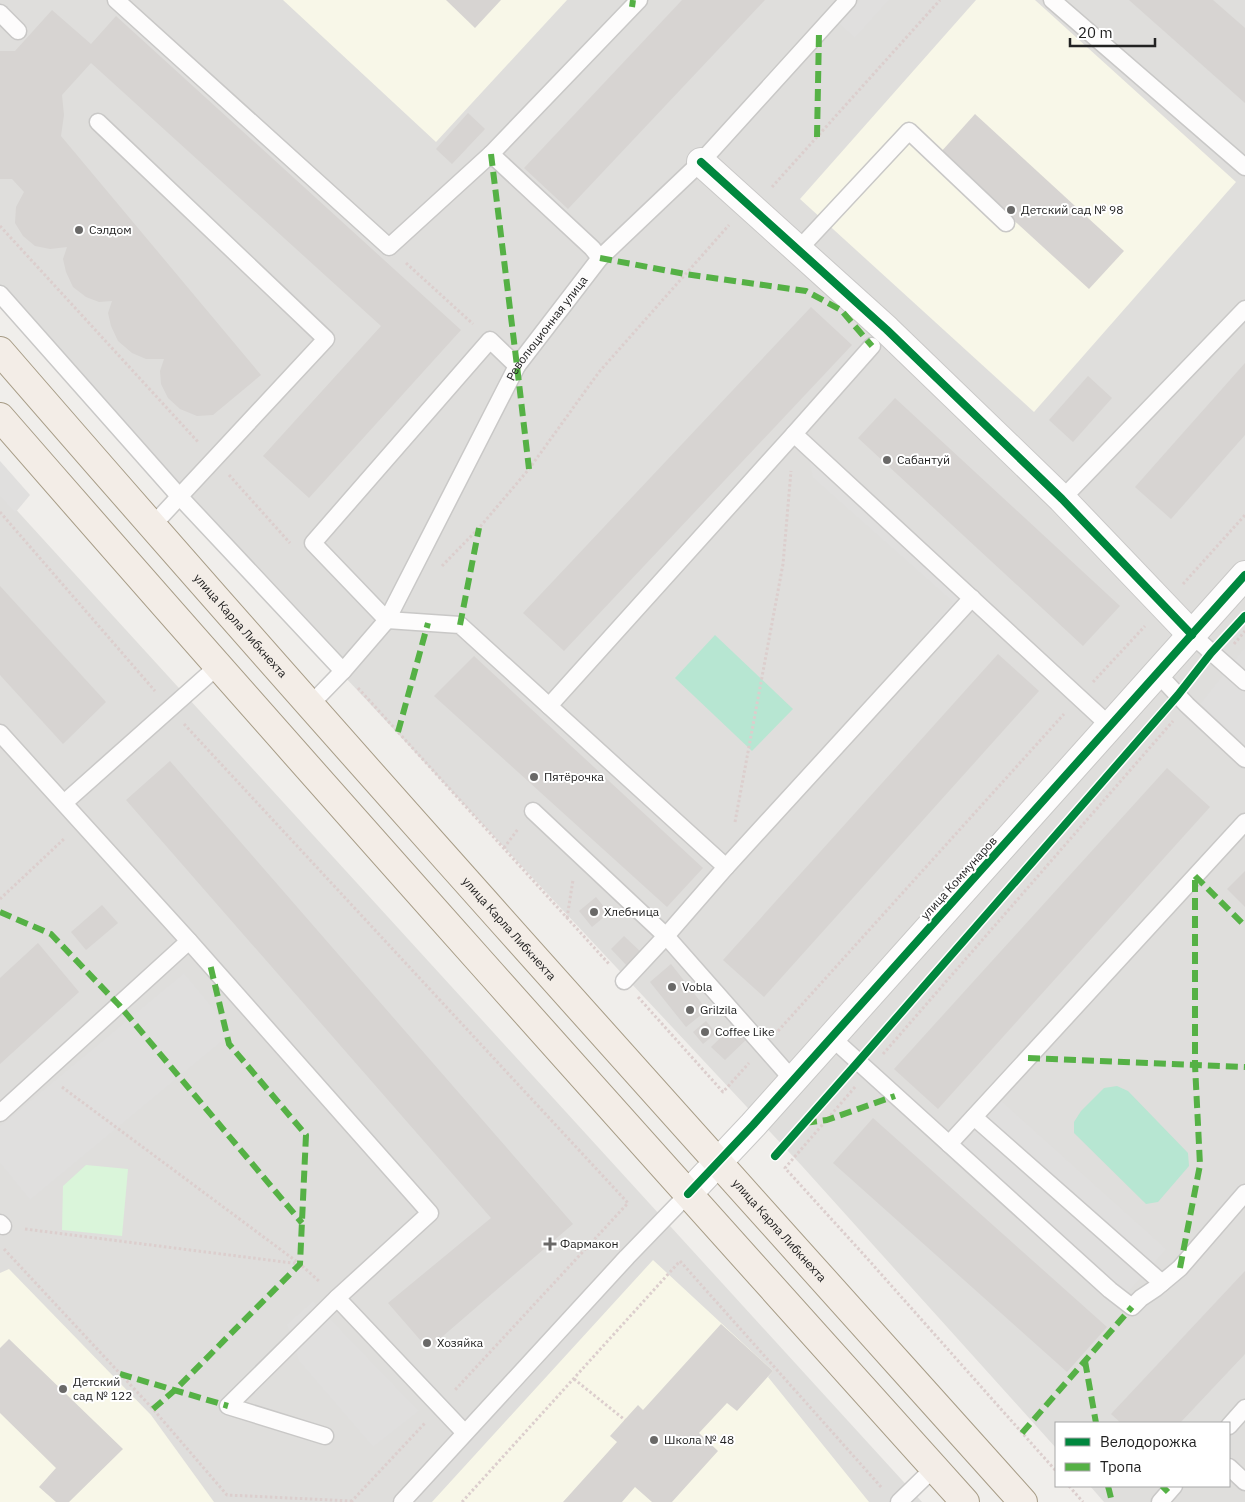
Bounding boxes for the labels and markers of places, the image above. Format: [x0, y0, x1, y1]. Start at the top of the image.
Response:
place label: Детский сад № 98 [1021, 202, 1123, 217]
marker: Детский сад № 98 [1005, 204, 1017, 216]
place label: Сэлдом [89, 222, 132, 237]
marker: Сэлдом [73, 224, 85, 236]
place label: Сабантуй [897, 452, 950, 467]
marker: Сабантуй [881, 454, 893, 466]
place label: Пятёрочка [544, 769, 604, 784]
marker: Пятёрочка [528, 771, 540, 783]
place label: Хлебница [604, 904, 660, 919]
marker: Хлебница [588, 906, 600, 918]
place label: Vobla [682, 979, 713, 994]
marker: Vobla [666, 981, 678, 993]
place label: Grilzila [700, 1002, 738, 1017]
marker: Grilzila [684, 1004, 696, 1016]
place label: Coffee Like [715, 1024, 775, 1039]
marker: Coffee Like [699, 1026, 711, 1038]
place label: Фармакон [560, 1236, 618, 1251]
marker: Фармакон [544, 1238, 556, 1250]
place label: Хозяйка [437, 1335, 484, 1350]
marker: Хозяйка [421, 1337, 433, 1349]
place label: Детский сад № 122 [73, 1374, 132, 1403]
marker: Детский сад № 122 [57, 1383, 69, 1395]
place label: Школа № 48 [664, 1432, 734, 1447]
marker: Школа № 48 [648, 1434, 660, 1446]

